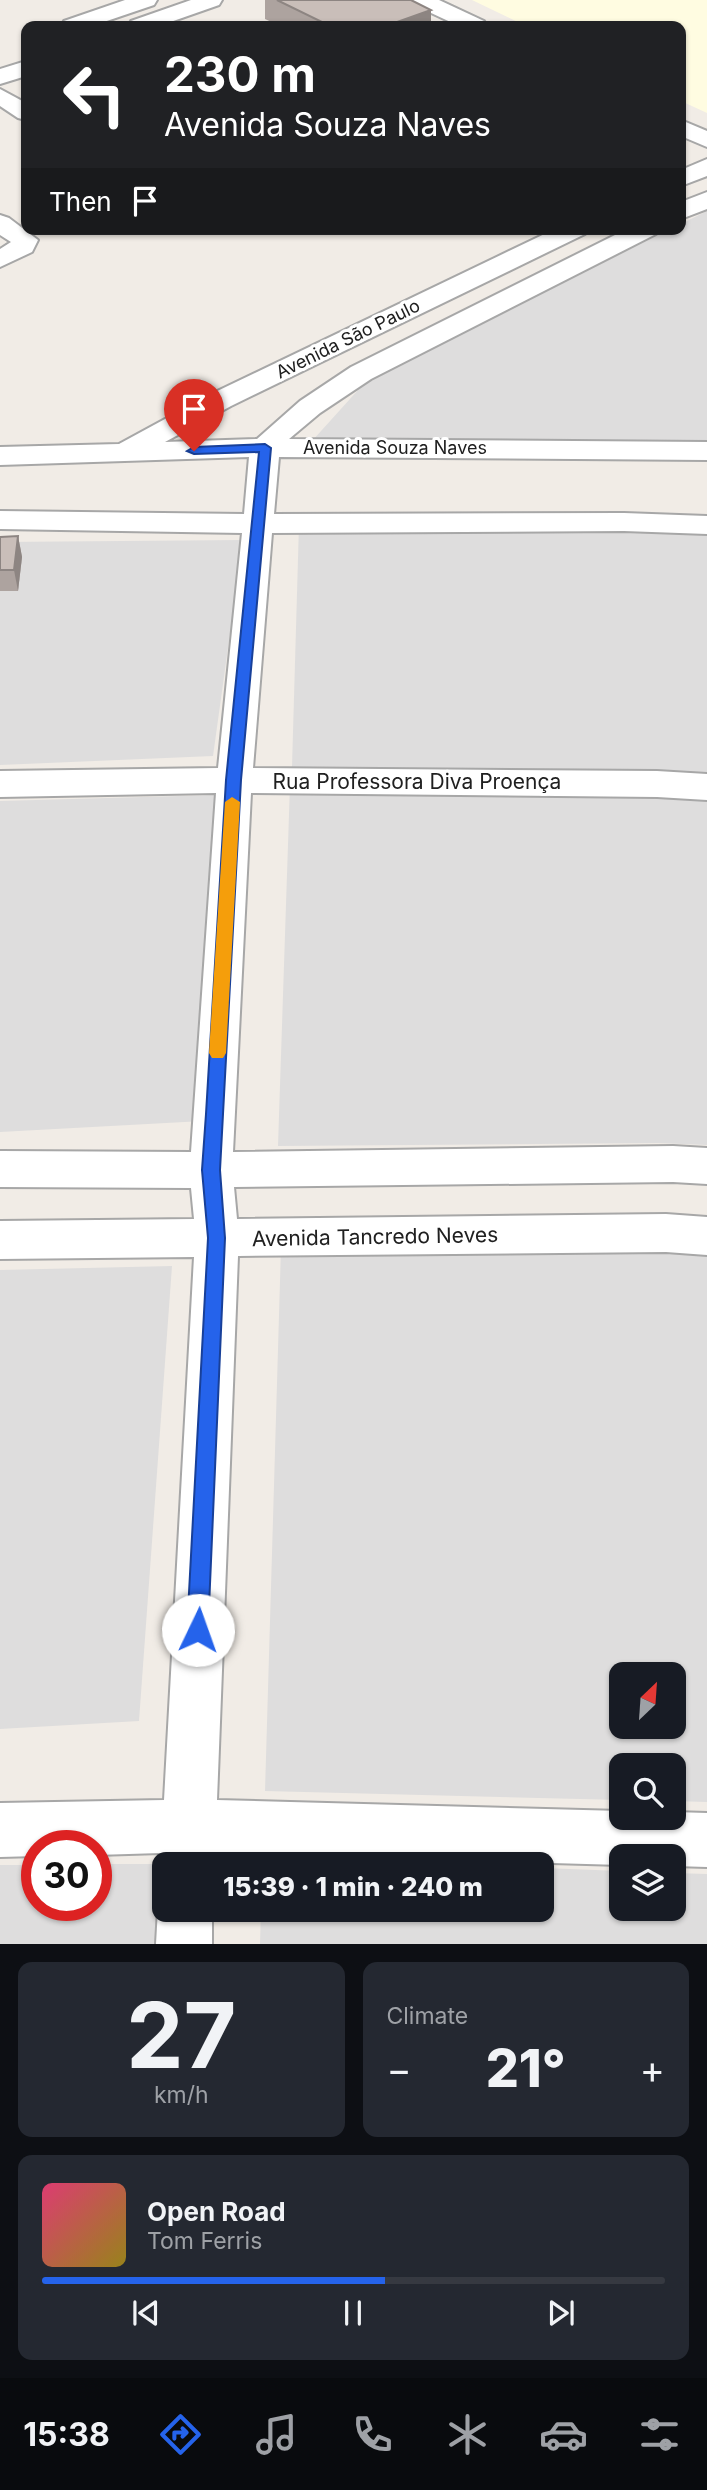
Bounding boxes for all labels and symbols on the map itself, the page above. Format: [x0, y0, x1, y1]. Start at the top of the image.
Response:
street label: Avenida São Paulo [272, 295, 423, 383]
pin [164, 379, 224, 451]
street label: Avenida Souza Naves [303, 437, 487, 458]
street label: Rua Professora Diva Proença [273, 769, 561, 794]
street label: Avenida Tancredo Neves [252, 1222, 498, 1251]
position arrow [161, 1593, 235, 1667]
north arrow [609, 1662, 686, 1740]
speed limit sign: 30 [21, 1830, 112, 1921]

